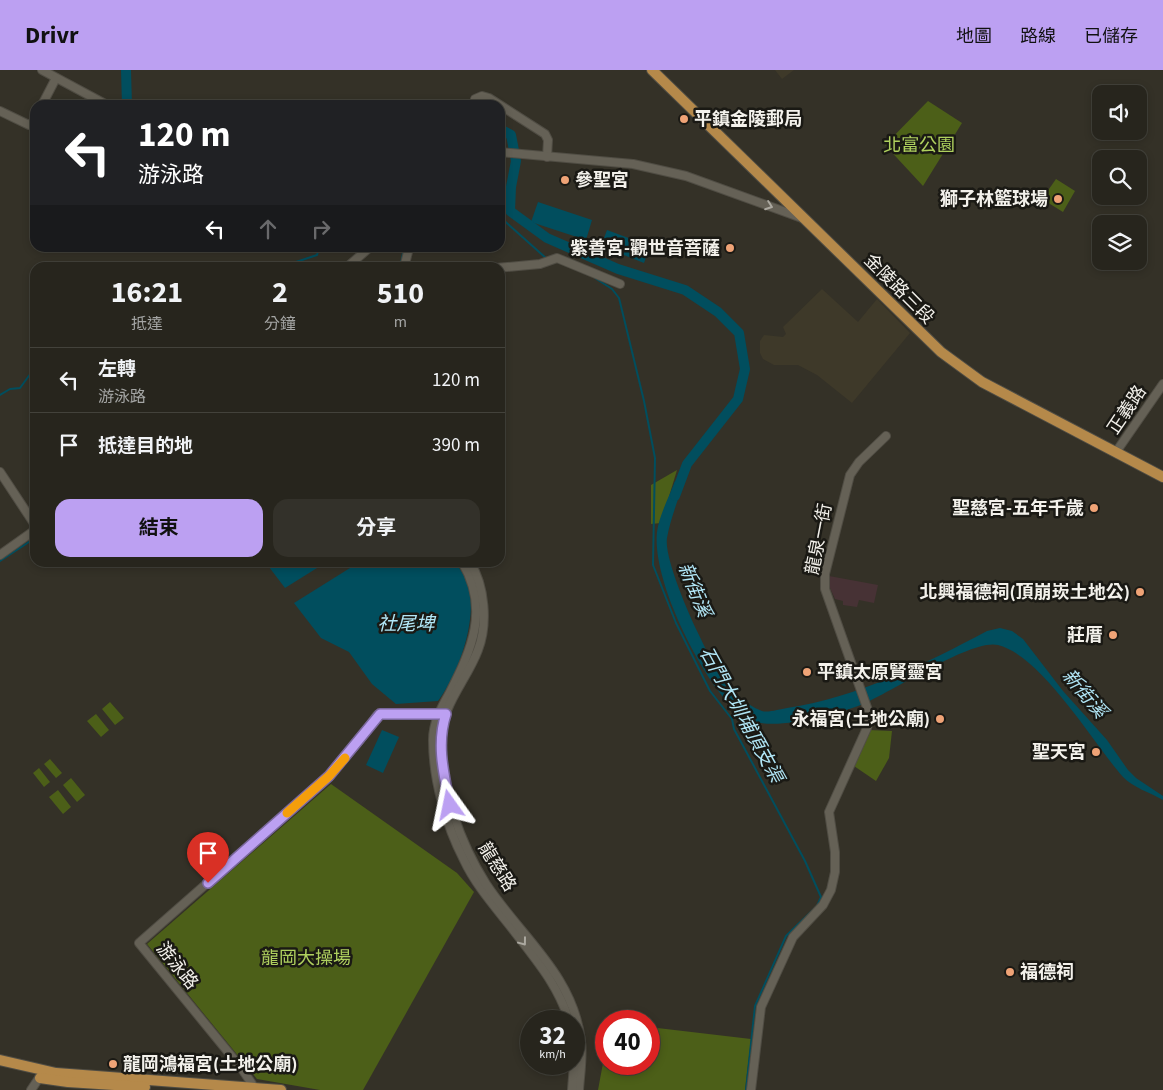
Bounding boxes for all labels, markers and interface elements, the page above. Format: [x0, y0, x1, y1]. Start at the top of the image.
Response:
text: Drivr [25, 18, 79, 53]
text: 地圖 [956, 24, 992, 49]
text: 路線 [1020, 24, 1056, 49]
text: 已儲存 [1084, 24, 1138, 49]
map controls [1092, 85, 1147, 270]
button: sound [1092, 85, 1147, 140]
place label: 平鎮金陵郵局 [694, 107, 802, 132]
text: 120 m [138, 110, 230, 160]
marker: 平鎮金陵郵局 [678, 113, 690, 125]
icon: left [55, 120, 120, 185]
park label: 北富公園 [883, 133, 955, 158]
button: search [1092, 150, 1147, 205]
text: 游泳路 [138, 159, 204, 191]
place label: 參聖宮 [575, 168, 629, 193]
marker: 參聖宮 [559, 174, 571, 186]
place label: 獅子林籃球場 [940, 187, 1048, 212]
marker: 獅子林籃球場 [1052, 193, 1064, 205]
one-way arrow [764, 200, 772, 210]
icon: left [201, 215, 229, 243]
icon: ahead [254, 215, 282, 243]
icon: right [307, 215, 335, 243]
button: layers [1092, 215, 1147, 270]
place label: 紫善宮-觀世音菩薩 [570, 236, 720, 261]
marker: 紫善宮-觀世音菩薩 [724, 242, 736, 254]
street label: 金陵路三段 [858, 248, 940, 330]
text: 16:21 [111, 271, 183, 314]
text: 2 [272, 271, 288, 314]
text: 510 [377, 272, 424, 315]
text: m [394, 311, 407, 333]
text: 抵達 [131, 313, 163, 335]
text: 分鐘 [264, 313, 296, 335]
text: 左轉 [98, 356, 136, 383]
icon: left [55, 366, 83, 394]
text: 120 m [432, 367, 480, 394]
street label: 正義路 [1102, 381, 1152, 439]
text: 游泳路 [98, 386, 146, 408]
icon: arrive [55, 431, 83, 459]
text: 390 m [432, 432, 480, 459]
text: 抵達目的地 [98, 433, 193, 460]
place label: 聖慈宮-五年千歲 [952, 496, 1084, 521]
button: 結束 [55, 499, 263, 557]
button: 分享 [273, 499, 480, 557]
street label: 龍泉一街 [800, 501, 838, 577]
marker: 聖慈宮-五年千歲 [1088, 502, 1100, 514]
water label: 新街溪 [671, 559, 718, 624]
place label: 北興福德祠(頂崩崁土地公) [920, 580, 1130, 605]
marker: 北興福德祠(頂崩崁土地公) [1134, 586, 1146, 598]
water label: 社尾埤 [377, 611, 436, 638]
place label: 莊厝 [1067, 623, 1103, 648]
marker: 莊厝 [1107, 629, 1119, 641]
water label: 石門大圳埔頂支渠 [692, 642, 791, 791]
place label: 平鎮太原賢靈宮 [817, 660, 943, 685]
water label: 新街溪 [1055, 663, 1115, 727]
marker: 平鎮太原賢靈宮 [801, 666, 813, 678]
place label: 永福宮(土地公廟) [792, 707, 930, 732]
marker: 永福宮(土地公廟) [934, 713, 946, 725]
place label: 聖天宮 [1032, 740, 1086, 765]
marker: 聖天宮 [1090, 746, 1102, 758]
position arrow [423, 778, 475, 830]
pin [187, 832, 229, 883]
street label: 龍慈路 [472, 837, 522, 897]
icon: arrive [194, 839, 222, 867]
street label: 游泳路 [150, 937, 204, 995]
one-way arrow [517, 937, 526, 946]
park label: 龍岡大操場 [261, 946, 351, 971]
place label: 福德祠 [1020, 960, 1074, 985]
marker: 福德祠 [1004, 966, 1016, 978]
speed limit sign: 40 [595, 1010, 660, 1075]
text: 32 [539, 1018, 566, 1054]
text: km/h [539, 1046, 566, 1063]
place label: 龍岡鴻福宮(土地公廟) [123, 1052, 297, 1077]
marker: 龍岡鴻福宮(土地公廟) [107, 1058, 119, 1070]

